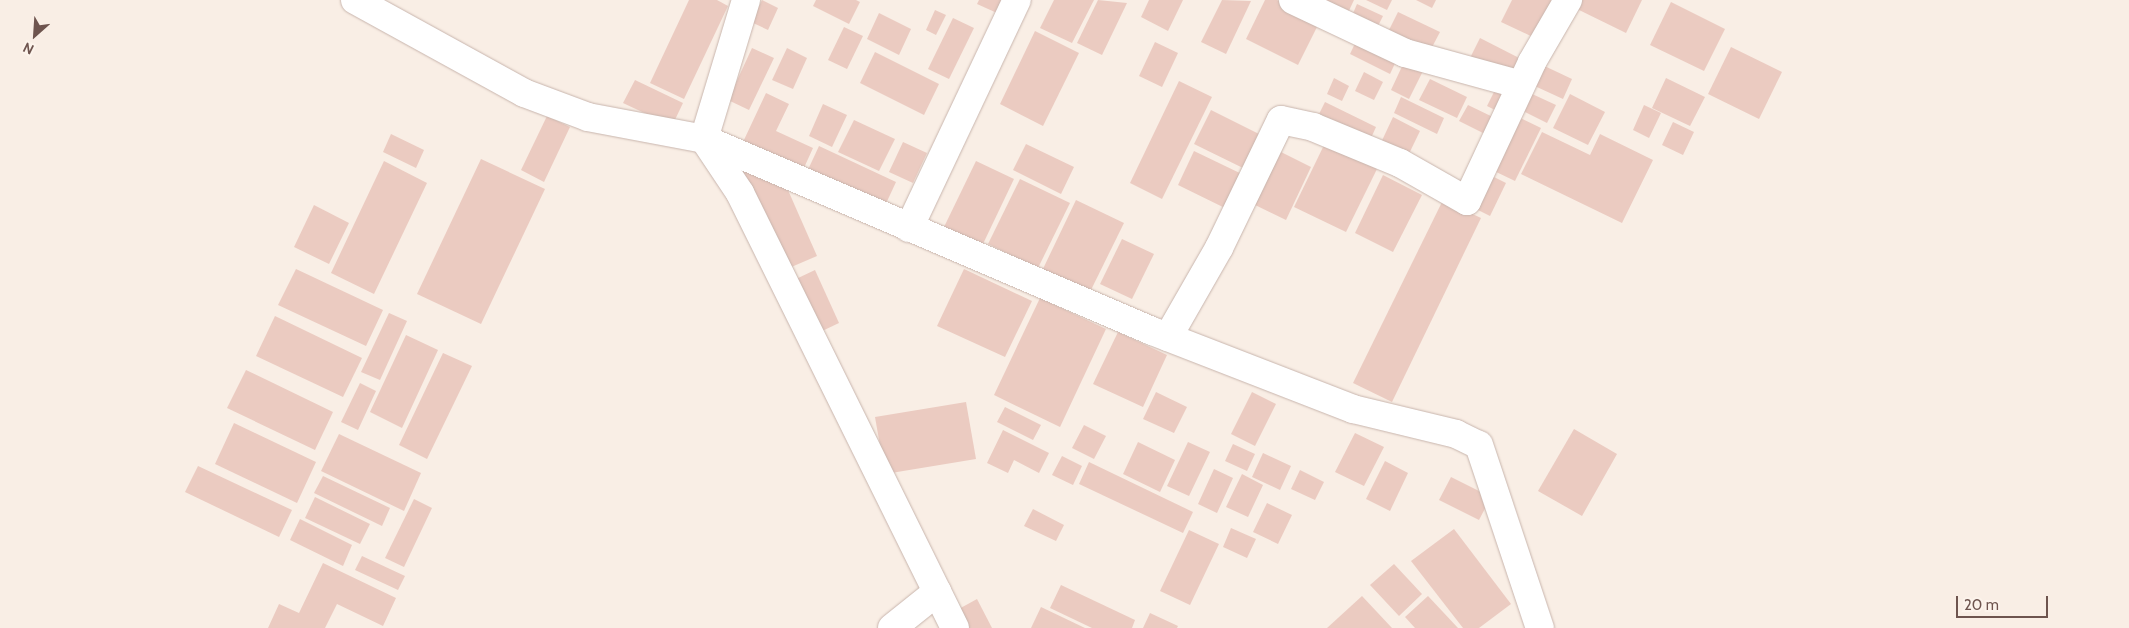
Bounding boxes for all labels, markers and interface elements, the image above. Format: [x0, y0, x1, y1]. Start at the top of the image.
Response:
north arrow [10, 10, 60, 60]
text: N [20, 38, 37, 59]
scale bar [1959, 586, 2052, 618]
text: 20 m [1964, 596, 1999, 614]

